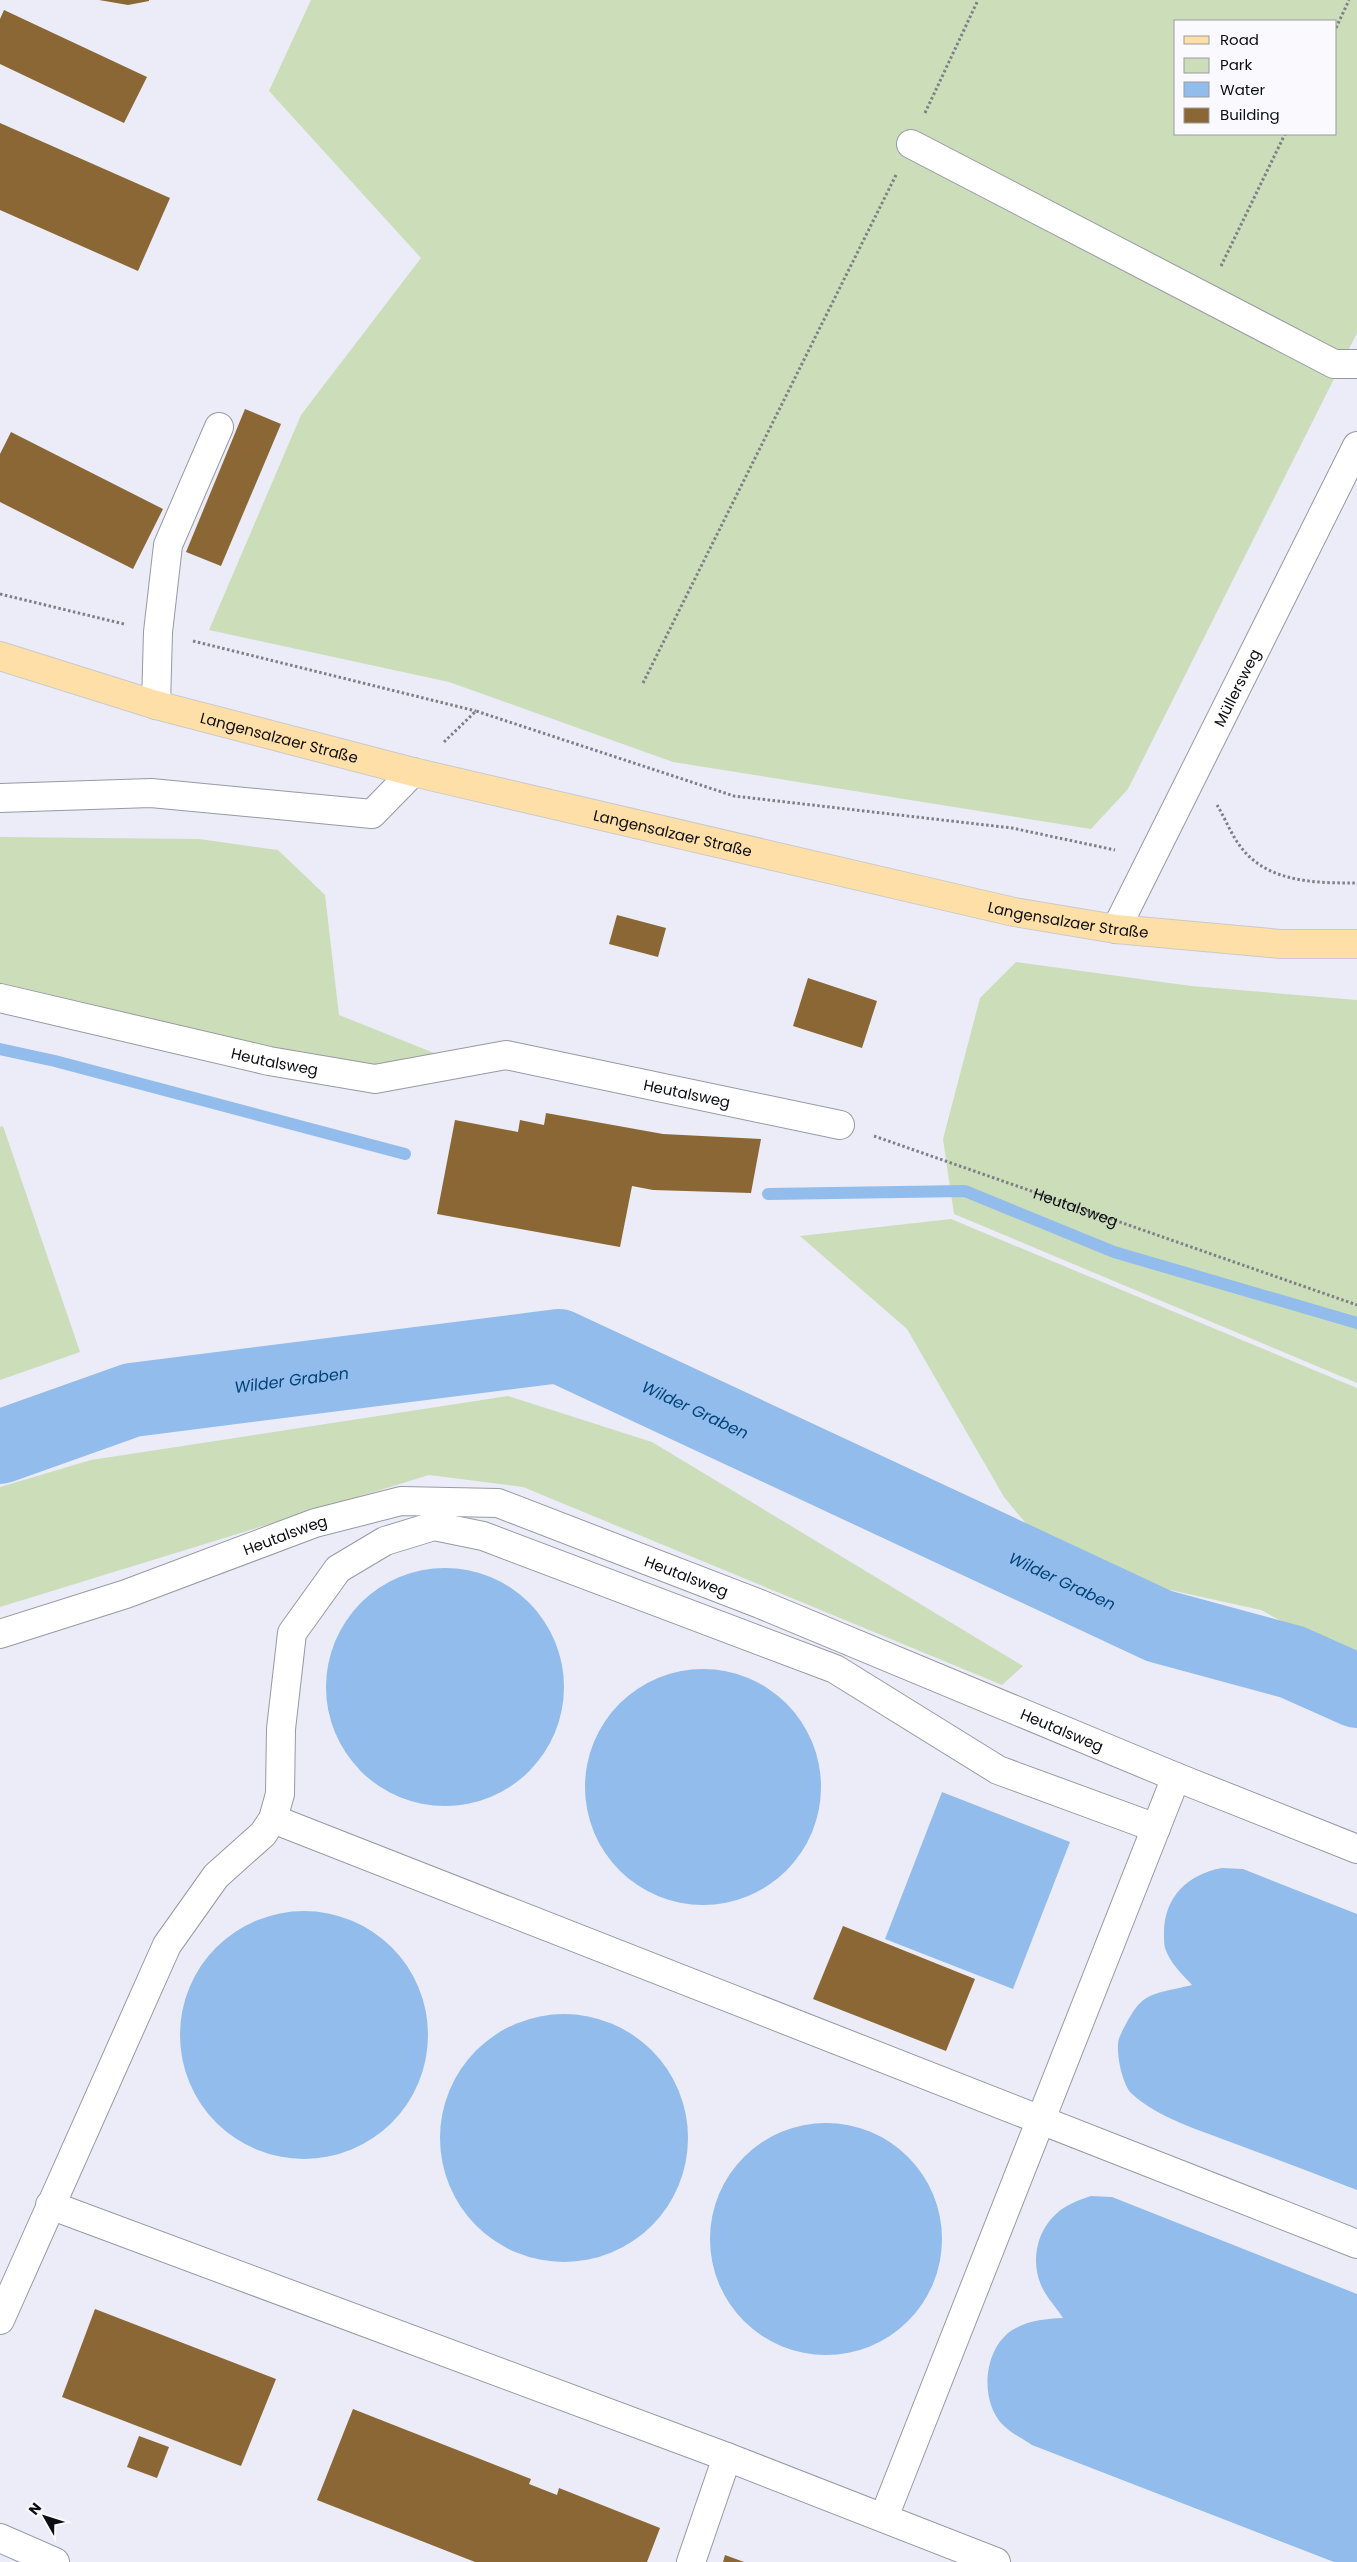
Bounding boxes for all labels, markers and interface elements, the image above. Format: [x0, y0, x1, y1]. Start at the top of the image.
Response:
legend [1174, 20, 1337, 135]
text: Road [1220, 29, 1259, 50]
text: Park [1220, 54, 1252, 75]
text: Water [1220, 79, 1266, 100]
text: Building [1220, 104, 1280, 125]
street label: Müllersweg [1208, 645, 1265, 730]
street label: Langensalzaer Straße [198, 707, 361, 768]
street label: Langensalzaer Straße [591, 804, 754, 861]
street label: Langensalzaer Straße [986, 896, 1149, 942]
street label: Heutalsweg [229, 1042, 320, 1080]
street label: Heutalsweg [642, 1074, 732, 1112]
street label: Heutalsweg [1031, 1182, 1121, 1231]
water label: Wilder Graben [233, 1361, 350, 1398]
water label: Wilder Graben [638, 1375, 752, 1444]
street label: Heutalsweg [240, 1510, 329, 1560]
water label: Wilder Graben [1005, 1546, 1119, 1616]
street label: Heutalsweg [642, 1550, 732, 1601]
street label: Heutalsweg [1017, 1703, 1107, 1756]
north arrow [20, 2492, 70, 2542]
text: N [24, 2498, 46, 2519]

